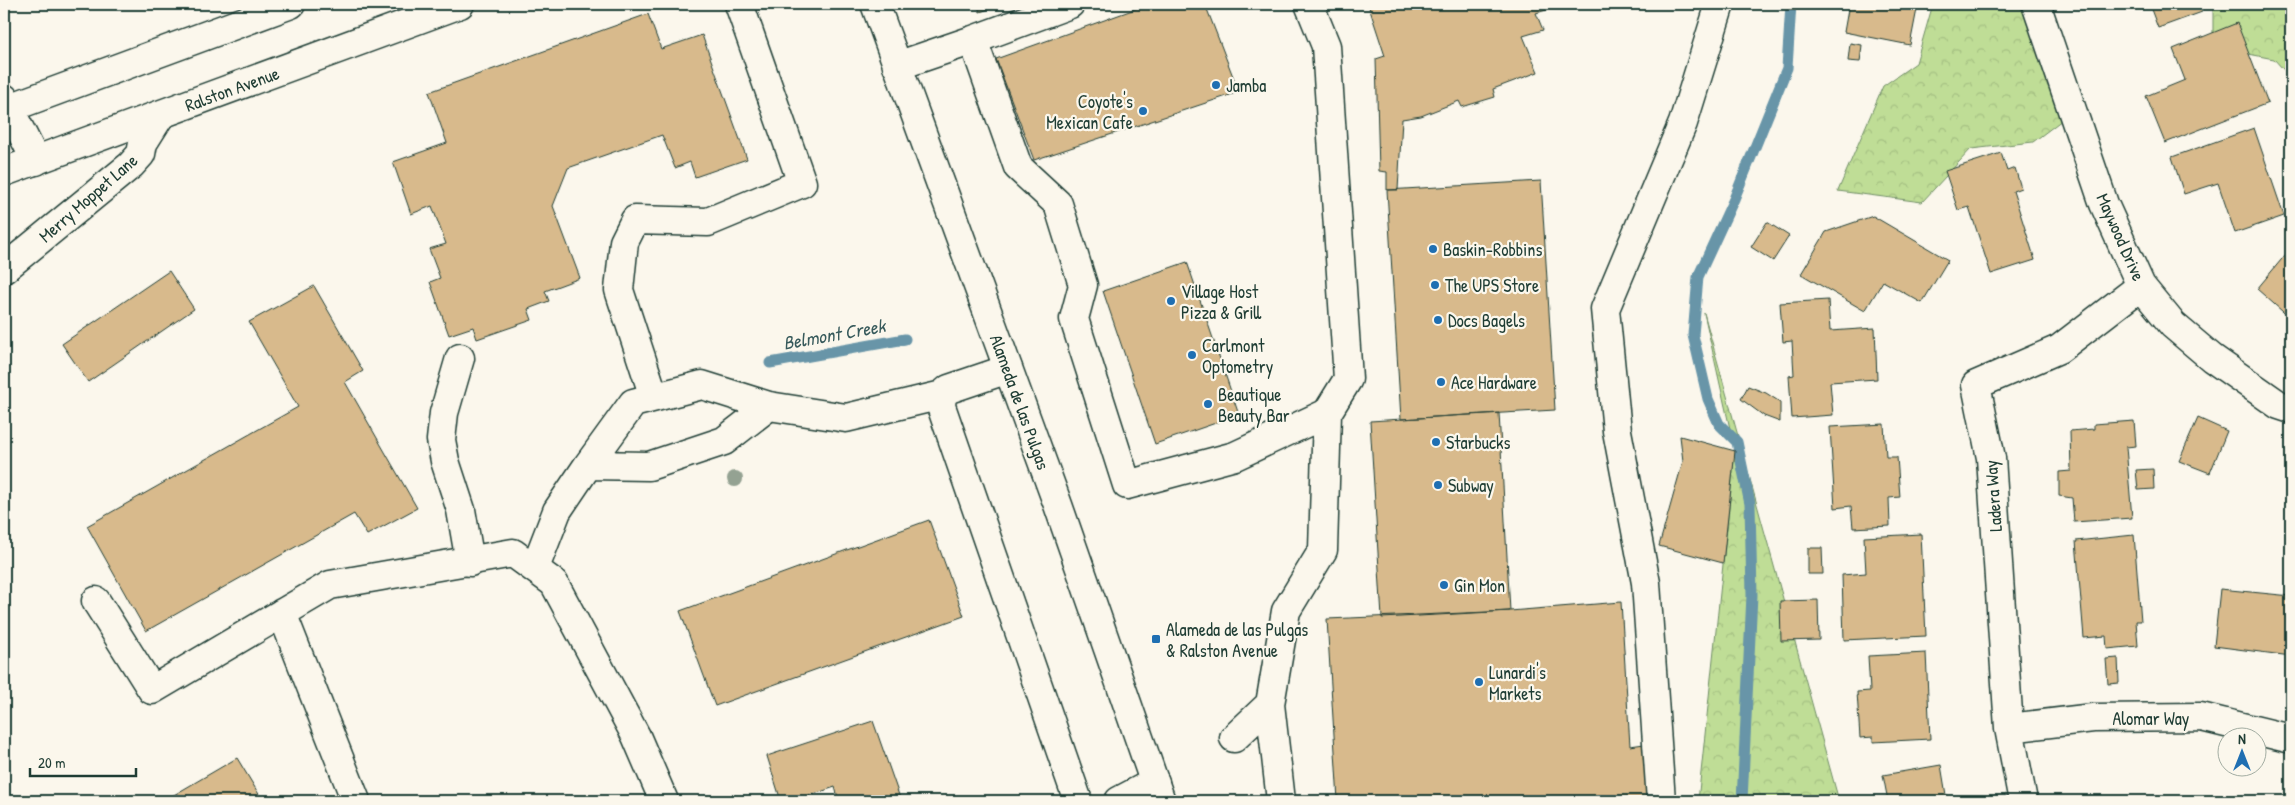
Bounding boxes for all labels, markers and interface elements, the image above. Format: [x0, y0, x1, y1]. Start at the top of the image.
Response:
street label: Ralston Avenue [182, 60, 282, 118]
place label: Jamba [1226, 73, 1266, 98]
marker: Jamba [1210, 79, 1222, 91]
place label: Coyote's Mexican Cafe [1046, 89, 1133, 135]
marker: Coyote's Mexican Cafe [1137, 105, 1149, 117]
street label: Merry Moppet Lane [33, 148, 143, 248]
street label: Maywood Drive [2091, 189, 2151, 285]
place label: Baskin-Robbins [1443, 237, 1542, 262]
marker: Baskin-Robbins [1427, 243, 1439, 255]
place label: The UPS Store [1445, 273, 1539, 298]
place label: Village Host Pizza & Grill [1181, 279, 1262, 325]
marker: The UPS Store [1429, 279, 1441, 291]
marker: Village Host Pizza & Grill [1165, 295, 1177, 307]
place label: Docs Bagels [1448, 308, 1525, 333]
water label: Belmont Creek [781, 312, 889, 356]
marker: Docs Bagels [1432, 314, 1444, 326]
street label: Alameda de las Pulgas [984, 331, 1056, 473]
place label: Carlmont Optometry [1202, 333, 1274, 379]
marker: Carlmont Optometry [1186, 349, 1198, 361]
place label: Ace Hardware [1451, 370, 1537, 395]
marker: Ace Hardware [1435, 376, 1447, 388]
place label: Beautique Beauty Bar [1218, 382, 1290, 428]
marker: Beautique Beauty Bar [1202, 398, 1214, 410]
place label: Starbucks [1446, 430, 1511, 455]
marker: Starbucks [1430, 436, 1442, 448]
street label: Ladera Way [1978, 459, 2008, 533]
place label: Subway [1448, 473, 1494, 498]
marker: Subway [1432, 479, 1444, 491]
place label: Gin Mon [1454, 573, 1505, 598]
marker: Gin Mon [1438, 579, 1450, 591]
place label: Alameda de las Pulgas & Ralston Avenue [1166, 617, 1308, 663]
marker: Alameda de las Pulgas & Ralston Avenue [1150, 633, 1162, 645]
place label: Lunardi's Markets [1489, 660, 1546, 706]
marker: Lunardi's Markets [1473, 676, 1485, 688]
street label: Alomar Way [2113, 706, 2190, 731]
north arrow [2218, 728, 2268, 778]
text: N [2238, 729, 2246, 748]
scale bar [30, 745, 136, 777]
text: 20 m [38, 752, 65, 773]

